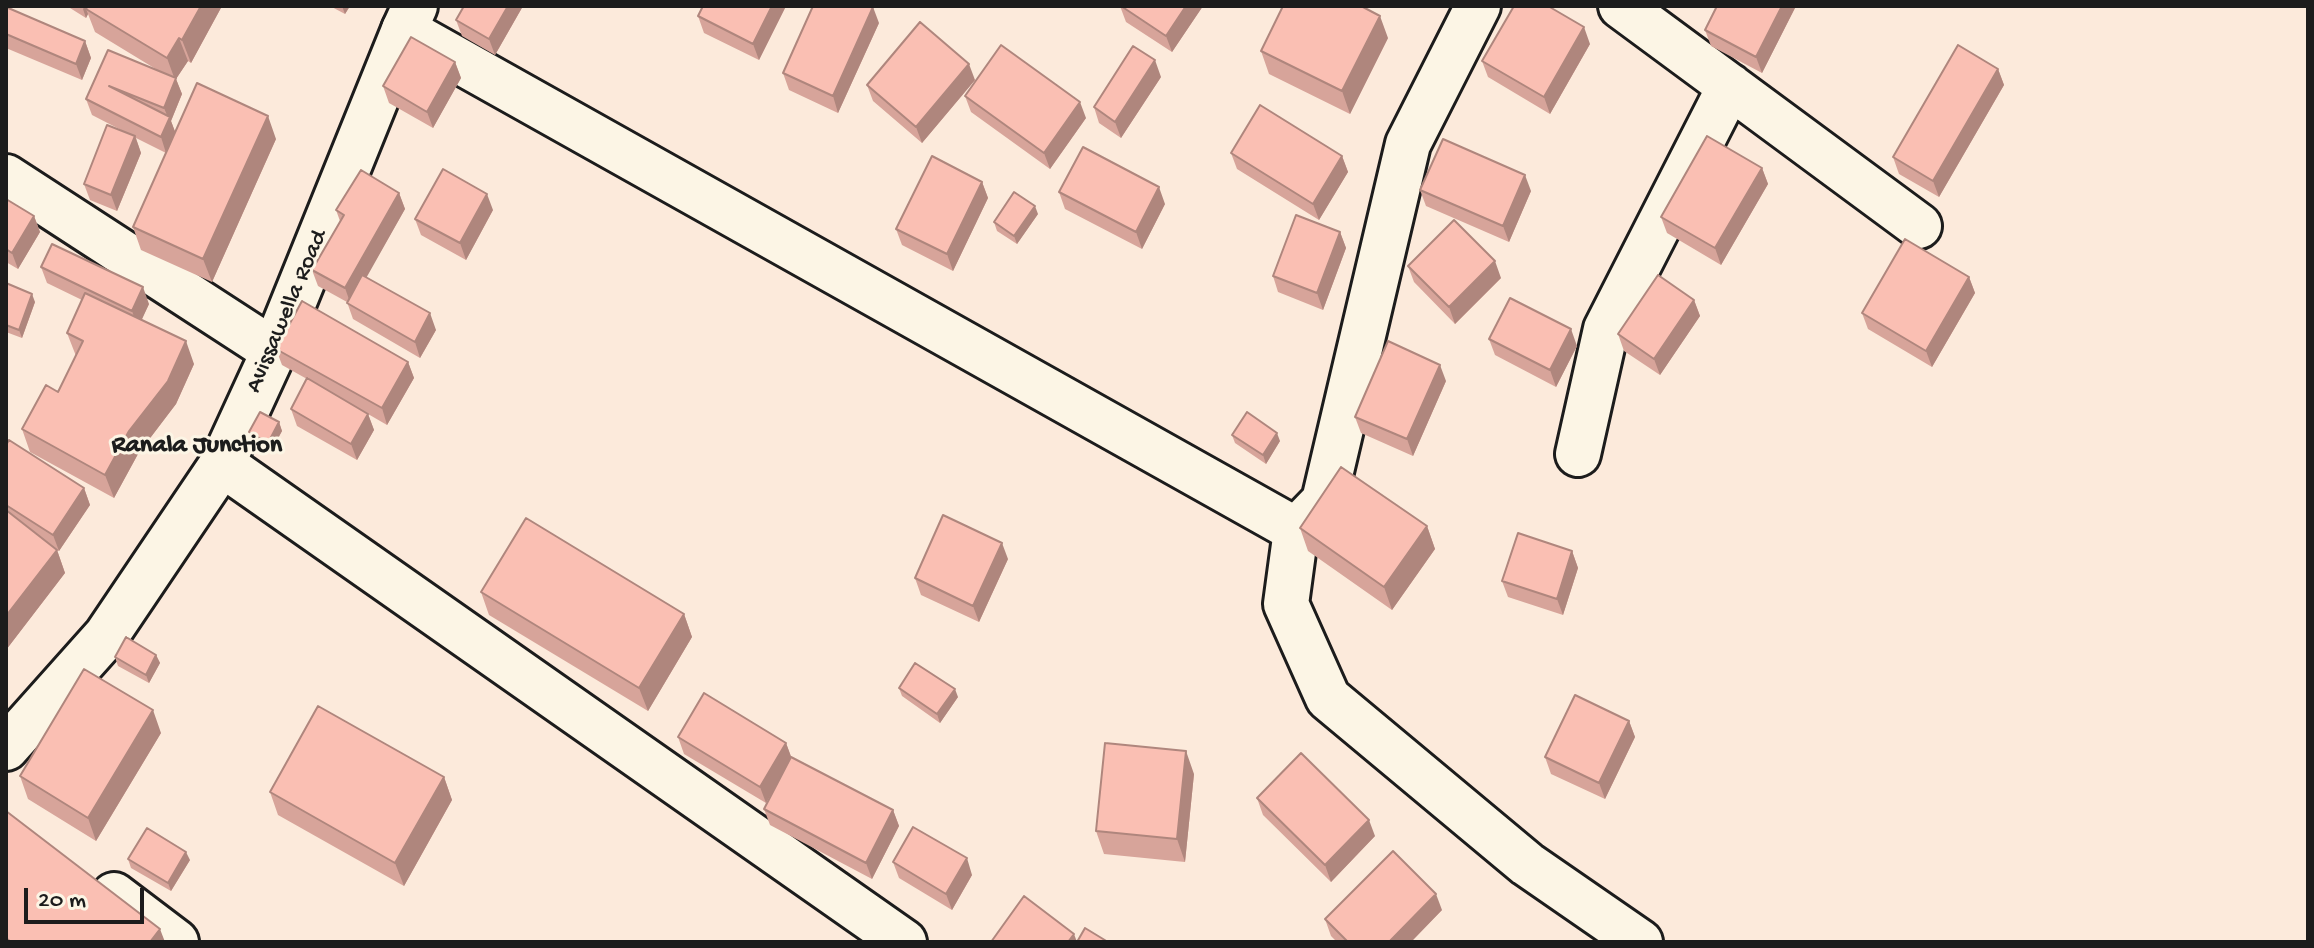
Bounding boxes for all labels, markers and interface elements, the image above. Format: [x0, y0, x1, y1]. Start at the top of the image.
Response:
street label: Avissawella Road [241, 226, 335, 398]
district label: Ranala Junction [112, 431, 282, 463]
scale bar [28, 872, 148, 922]
text: 20 m [38, 887, 86, 916]

